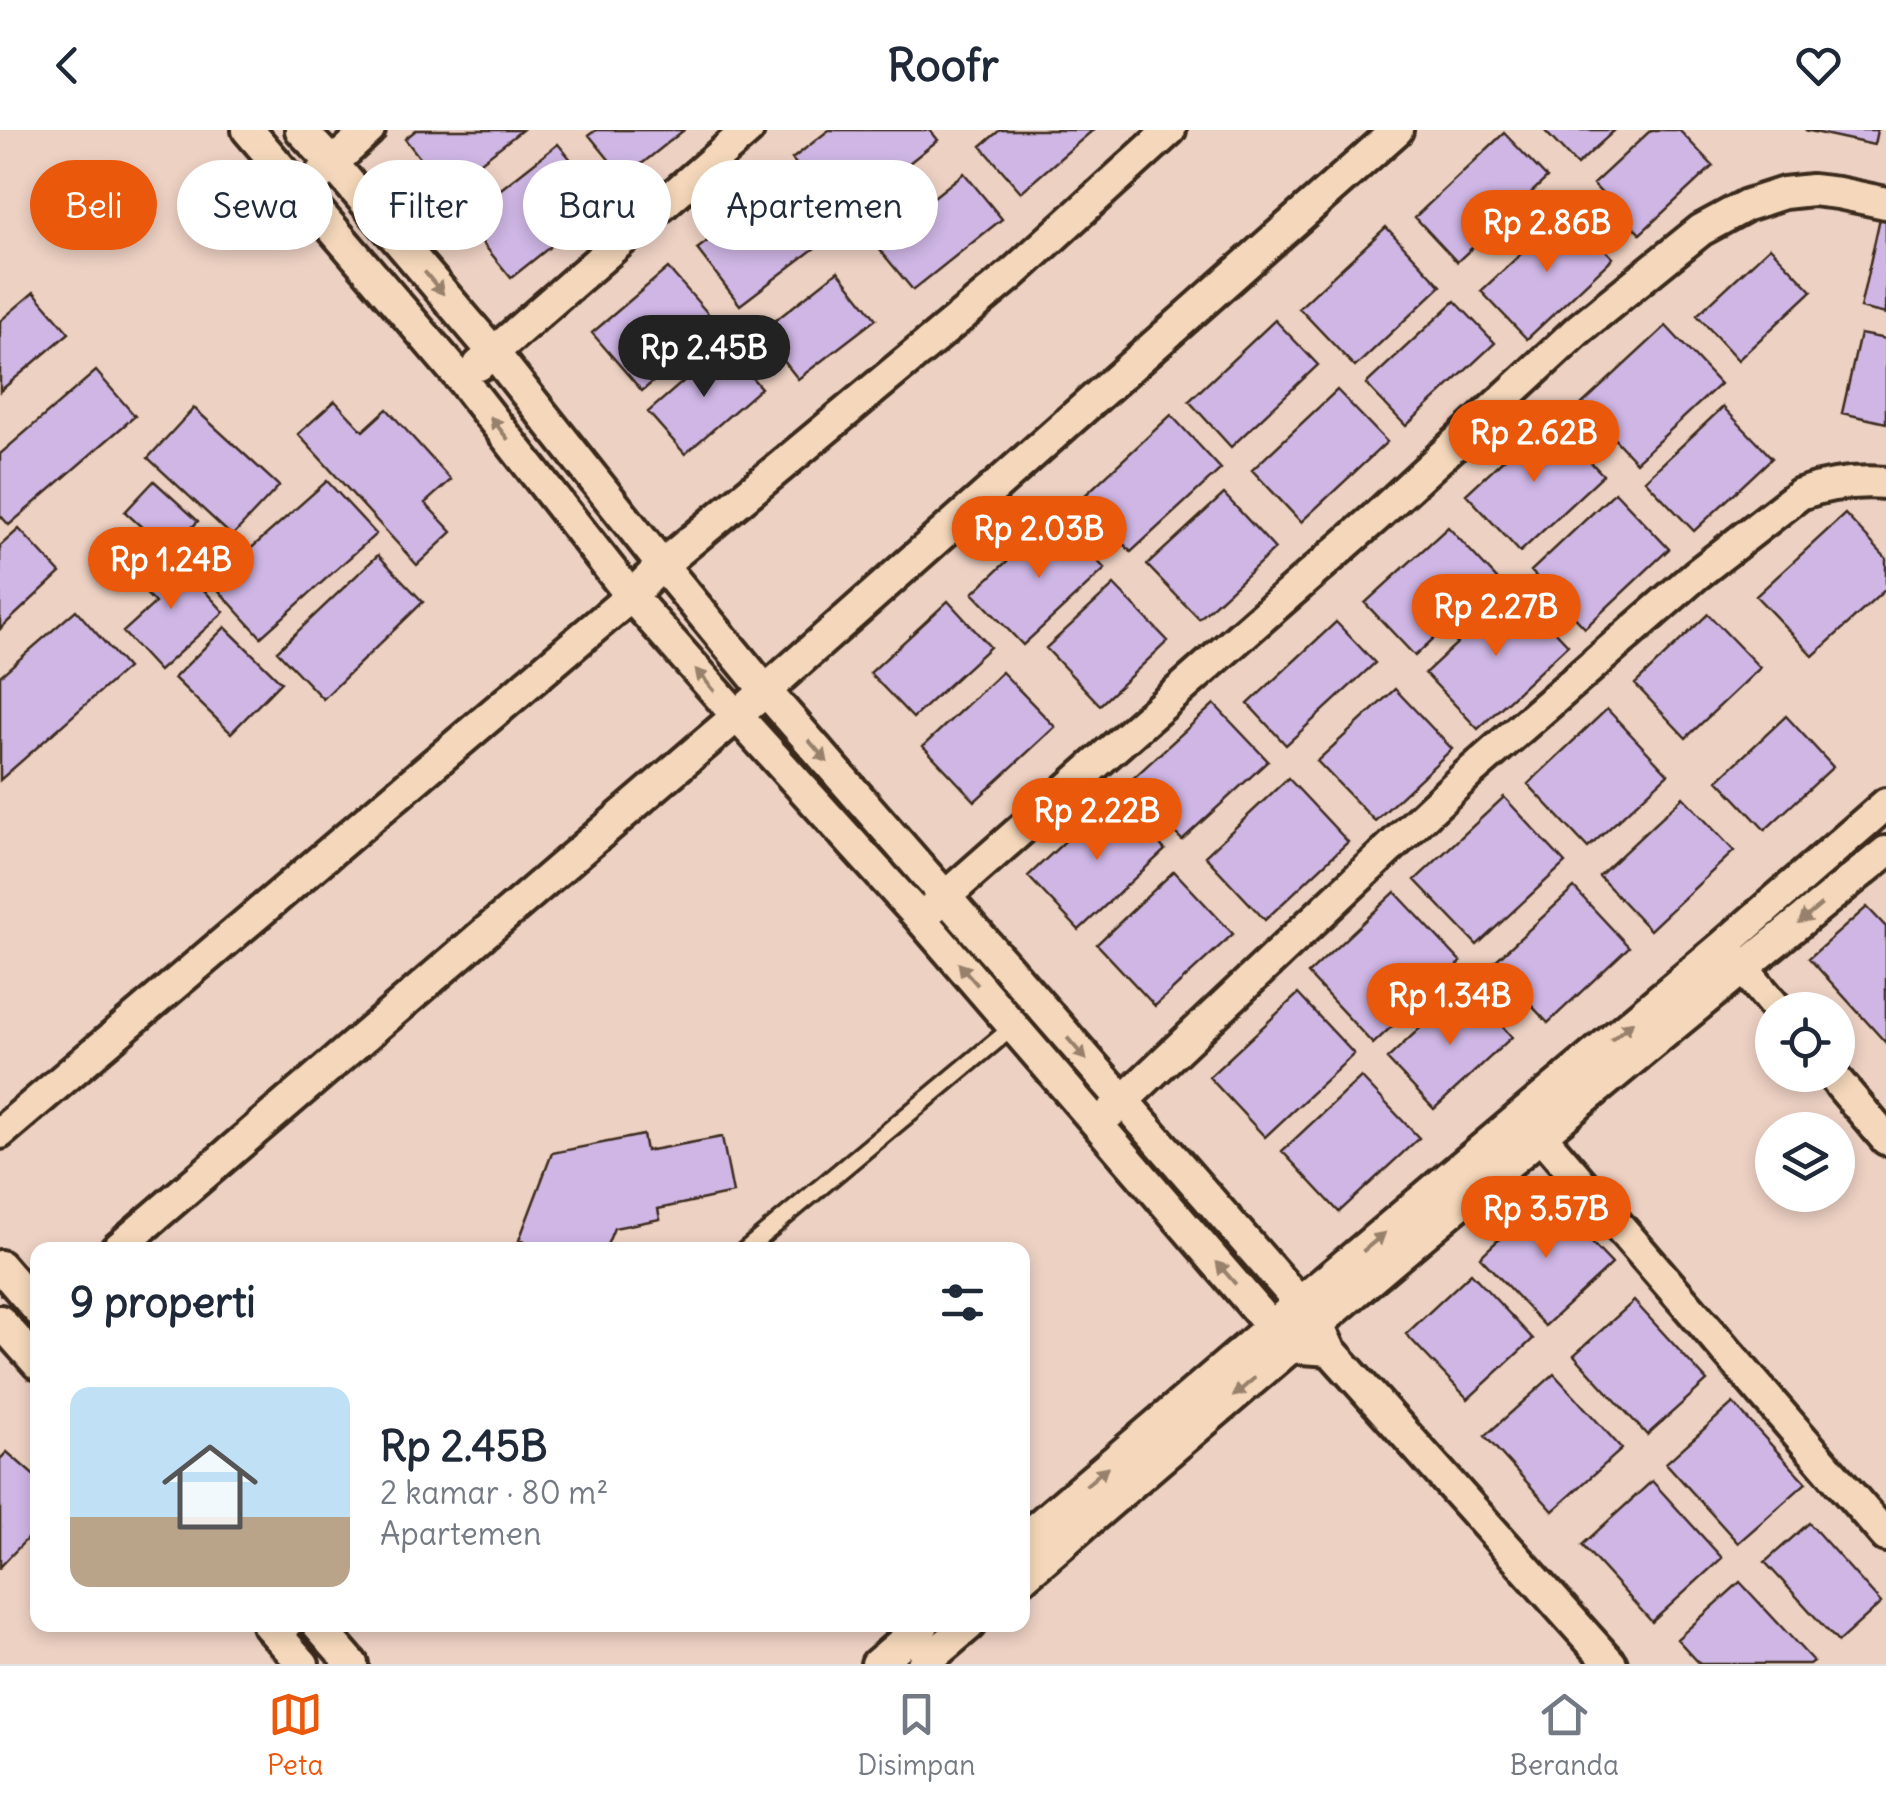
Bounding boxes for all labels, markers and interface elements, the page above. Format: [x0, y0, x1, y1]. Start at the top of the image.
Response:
text: Roofr [887, 37, 999, 93]
icon: back [40, 38, 95, 93]
icon: heart [1791, 38, 1846, 93]
chip: Beli [30, 160, 157, 250]
chip: Sewa [177, 160, 333, 250]
chip: Filter [353, 160, 503, 250]
chip: Baru [523, 160, 671, 250]
chip: Apartemen [691, 160, 938, 250]
pin: Rp 2.86B [1444, 190, 1650, 275]
text: Rp 2.86B [1483, 202, 1611, 243]
one-way arrow [423, 270, 445, 295]
pin: Rp 2.45B [601, 315, 807, 400]
text: Rp 2.45B [640, 327, 768, 368]
pin: Rp 2.62B [1431, 400, 1637, 485]
text: Rp 2.62B [1470, 412, 1598, 453]
one-way arrow [490, 415, 510, 441]
pin: Rp 2.03B [936, 496, 1142, 581]
text: Rp 2.03B [974, 508, 1104, 549]
pin: Rp 1.24B [68, 527, 274, 612]
text: Rp 1.24B [110, 539, 232, 580]
pin: Rp 2.27B [1393, 574, 1599, 659]
text: Rp 2.27B [1434, 586, 1558, 627]
one-way arrow [694, 667, 716, 692]
one-way arrow [806, 738, 828, 763]
pin: Rp 2.22B [994, 778, 1200, 863]
text: Rp 2.22B [1034, 790, 1160, 831]
one-way arrow [1797, 903, 1823, 923]
one-way arrow [957, 962, 979, 987]
pin: Rp 1.34B [1347, 963, 1553, 1048]
text: Rp 1.34B [1388, 975, 1512, 1016]
map controls [1755, 992, 1855, 1212]
button: locate [1755, 992, 1855, 1092]
one-way arrow [1610, 1021, 1635, 1043]
one-way arrow [1065, 1036, 1087, 1061]
button: layers [1755, 1112, 1855, 1212]
pin: Rp 3.57B [1443, 1176, 1649, 1261]
text: Rp 3.57B [1483, 1188, 1609, 1229]
one-way arrow [1362, 1231, 1387, 1253]
one-way arrow [1215, 1261, 1237, 1286]
icon: filters [935, 1275, 990, 1330]
text: 9 properti [70, 1276, 256, 1328]
one-way arrow [1231, 1375, 1256, 1397]
text: Rp 2.45B [380, 1420, 548, 1472]
icon: home [150, 1427, 270, 1547]
one-way arrow [1084, 1466, 1109, 1487]
text: 2 kamar · 80 m² [380, 1472, 608, 1513]
text: Apartemen [380, 1513, 542, 1554]
tab: Peta [267, 1687, 323, 1783]
tab: Disimpan [858, 1687, 975, 1783]
tab: Beranda [1510, 1687, 1619, 1783]

